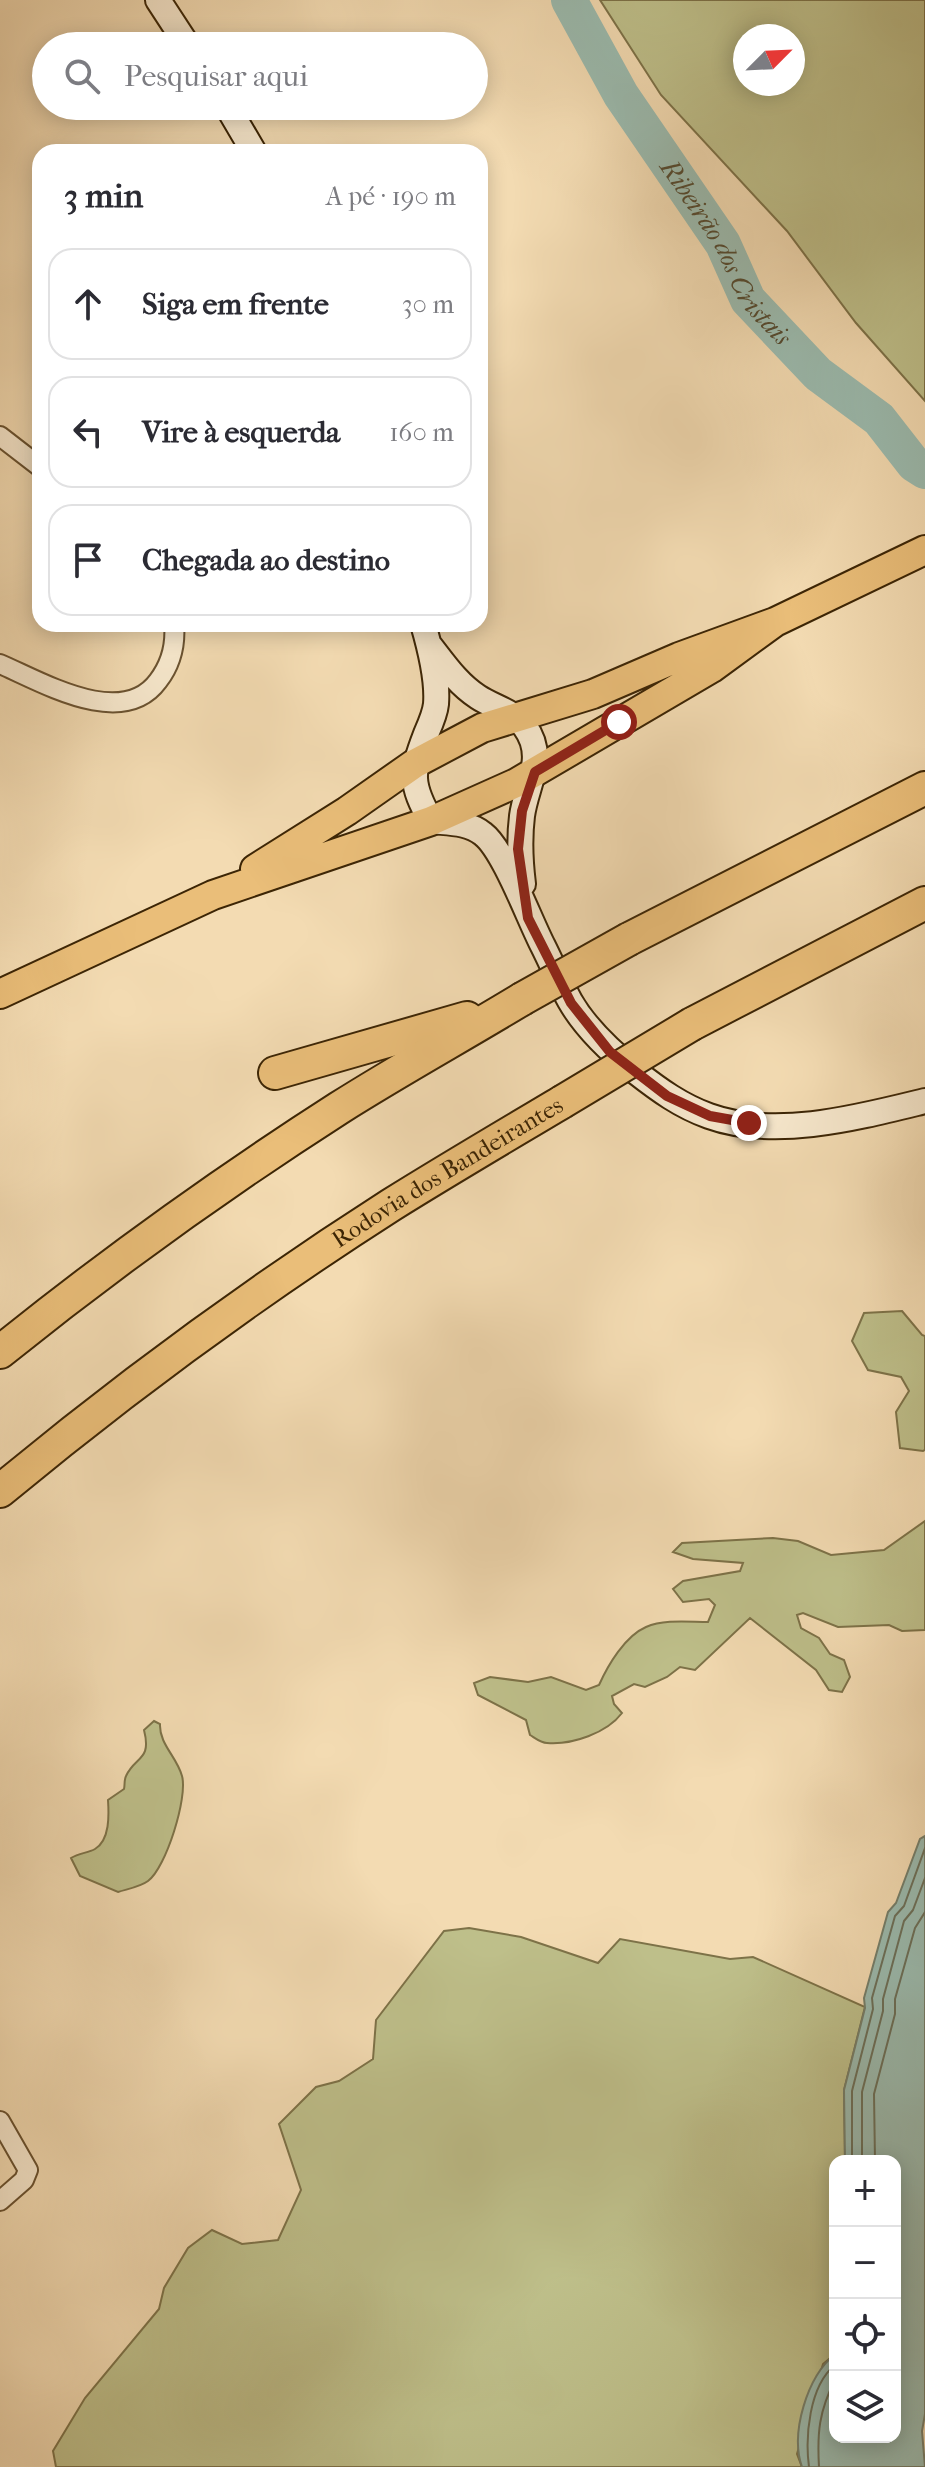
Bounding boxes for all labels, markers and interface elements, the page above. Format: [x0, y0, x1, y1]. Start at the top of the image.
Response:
north arrow [733, 24, 805, 96]
search box [32, 32, 488, 120]
icon: search [60, 54, 104, 98]
text: Pesquisar aqui [124, 59, 308, 94]
water label: Ribeirão dos Cristais [653, 152, 799, 352]
text: 3 min [64, 176, 143, 216]
text: A pé · 190 m [326, 181, 456, 212]
icon: ahead [66, 282, 110, 326]
text: Siga em frente [142, 287, 329, 322]
text: 30 m [402, 289, 454, 320]
icon: left [66, 410, 110, 454]
text: Vire à esquerda [142, 415, 340, 450]
text: 160 m [389, 417, 454, 448]
icon: arrive [66, 538, 110, 582]
text: Chegada ao destino [142, 543, 390, 578]
route start [601, 704, 637, 740]
street label: Rodovia dos Bandeirantes [327, 1091, 568, 1254]
route end [731, 1105, 767, 1141]
map controls [829, 2155, 901, 2443]
button: + [829, 2155, 901, 2227]
button: − [829, 2227, 901, 2299]
button: locate [829, 2299, 901, 2371]
button: layers [829, 2371, 901, 2443]

